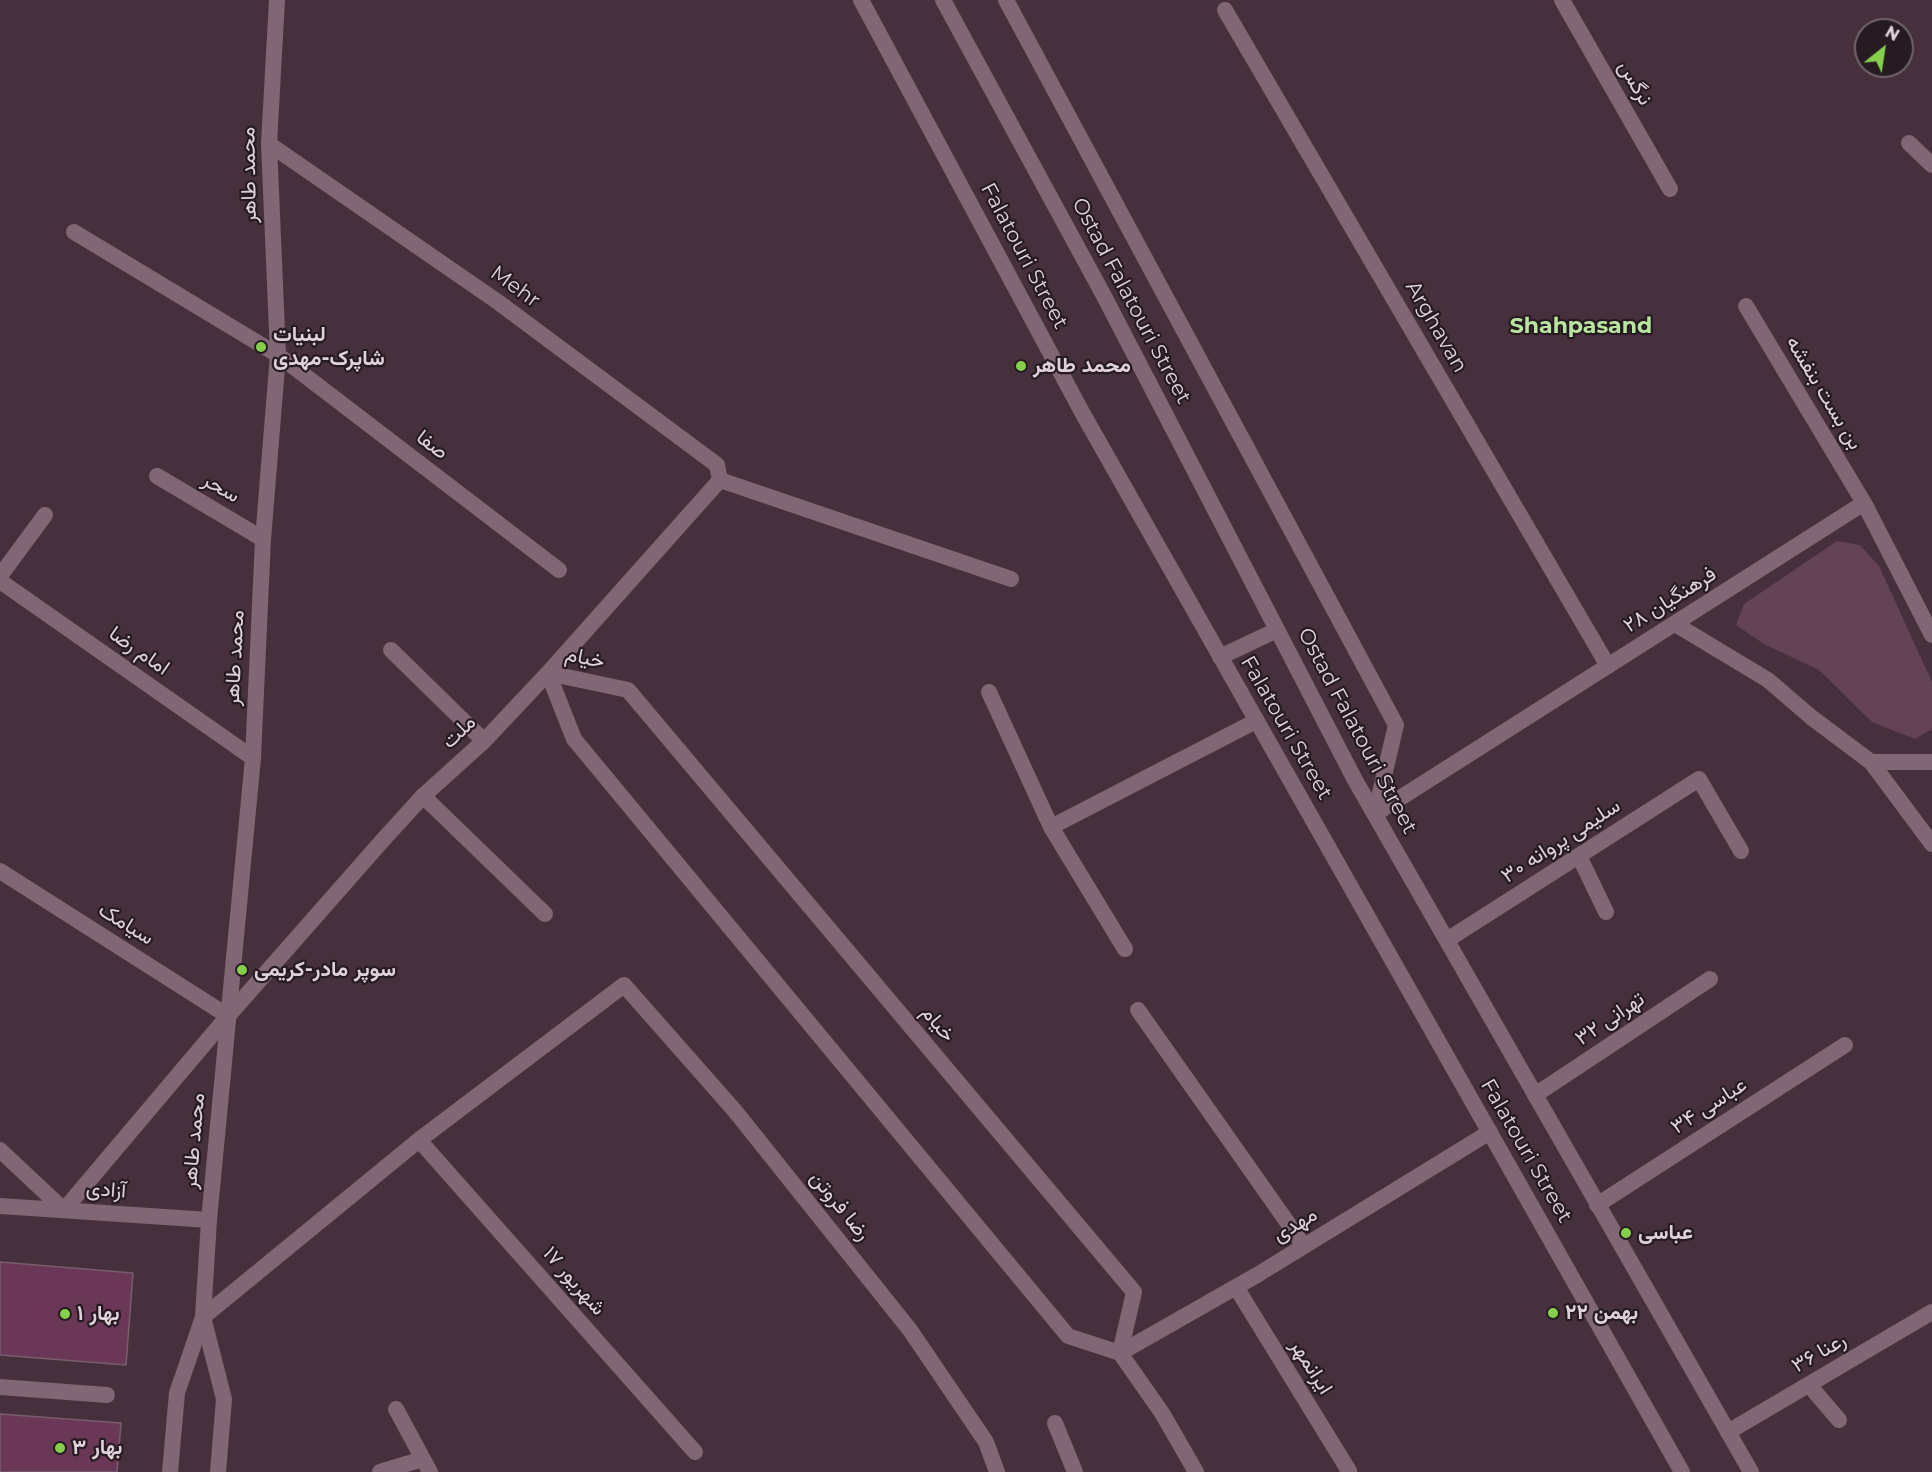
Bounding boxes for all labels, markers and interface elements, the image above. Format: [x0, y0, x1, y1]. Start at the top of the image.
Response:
north arrow [1854, 18, 1914, 78]
text: N [1882, 22, 1903, 45]
street label: نرگس [1612, 56, 1658, 110]
street label: محمد طاهر [236, 127, 262, 223]
street label: Falatouri Street [975, 179, 1073, 333]
street label: Ostad Falatouri Street [1066, 194, 1196, 408]
street label: Mehr [485, 261, 545, 313]
street label: Arghavan [1400, 277, 1472, 377]
district label: Shahpasand [1510, 314, 1652, 340]
place label: لبنیات شاپرک-مهدی [273, 322, 385, 372]
street label: بن بست بنفشه [1780, 332, 1868, 454]
marker: لبنیات شاپرک-مهدی [254, 340, 268, 354]
place label: محمد طاهر [1033, 353, 1131, 379]
marker: محمد طاهر [1014, 359, 1028, 373]
street label: صفا [411, 425, 453, 465]
street label: سحر [198, 467, 244, 509]
street label: فرهنگیان ۲۸ [1619, 562, 1721, 638]
street label: محمد طاهر [220, 609, 250, 707]
street label: امام رضا [104, 621, 174, 681]
street label: Ostad Falatouri Street [1292, 624, 1422, 838]
street label: خیام [563, 642, 607, 674]
street label: Falatouri Street [1235, 652, 1337, 804]
street label: ملت [437, 710, 481, 754]
street label: سلیمی پروانه ۳۰ [1497, 793, 1625, 889]
street label: سیامک [94, 897, 158, 951]
place label: سوپر مادر-کریمی [254, 957, 396, 983]
marker: سوپر مادر-کریمی [235, 963, 249, 977]
street label: تهرانی ۳۲ [1570, 987, 1650, 1051]
street label: خیام [916, 1001, 960, 1047]
street label: عباسی ۳۴ [1666, 1072, 1752, 1140]
street label: Falatouri Street [1475, 1075, 1577, 1227]
street label: محمد طاهر [177, 1092, 211, 1190]
street label: رضا فروتن [804, 1166, 876, 1246]
street label: آزادی [85, 1176, 127, 1204]
street label: مهدی [1268, 1202, 1322, 1248]
place label: عباسی [1638, 1220, 1693, 1246]
marker: عباسی [1619, 1226, 1633, 1240]
street label: ۱۷ شهریور [537, 1241, 611, 1321]
place label: ۲۲ بهمن [1565, 1300, 1638, 1326]
place label: بهار ۱ [77, 1301, 120, 1327]
marker: ۲۲ بهمن [1546, 1306, 1560, 1320]
marker: بهار ۱ [58, 1307, 72, 1321]
street label: رعنا ۳۶ [1787, 1327, 1851, 1379]
street label: ایرانمهر [1284, 1335, 1338, 1399]
place label: بهار ۳ [72, 1435, 122, 1461]
marker: بهار ۳ [53, 1441, 67, 1455]

